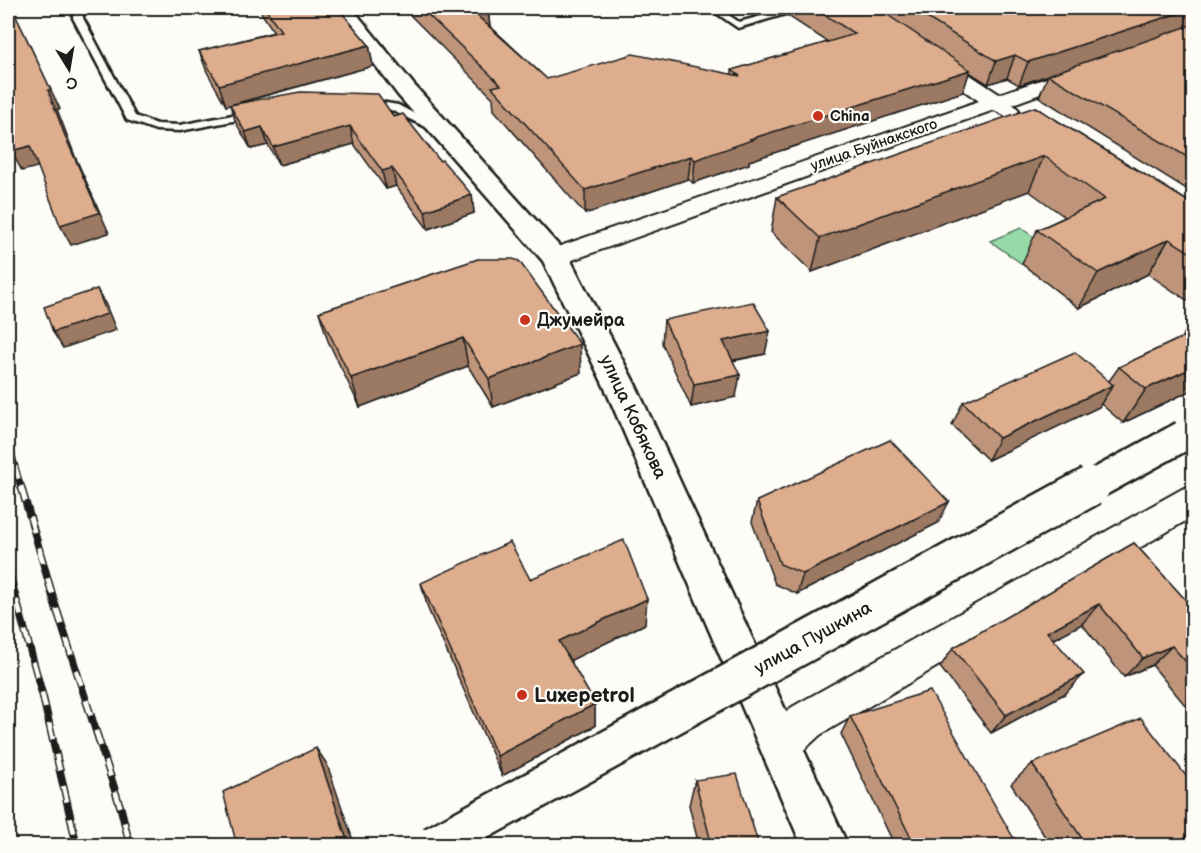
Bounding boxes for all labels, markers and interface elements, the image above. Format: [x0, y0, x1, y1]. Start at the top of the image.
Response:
north arrow [39, 39, 99, 99]
text: С [64, 72, 79, 93]
place label: China [830, 107, 870, 126]
marker: China [811, 109, 825, 123]
street label: улица Буйнакского [808, 114, 940, 176]
place label: Джумейра [537, 310, 625, 331]
marker: Джумейра [518, 313, 532, 327]
street label: улица Кобякова [595, 352, 671, 483]
street label: улица Пушкина [751, 597, 876, 679]
place label: Luxepetrol [534, 683, 635, 708]
marker: Luxepetrol [515, 688, 529, 702]

